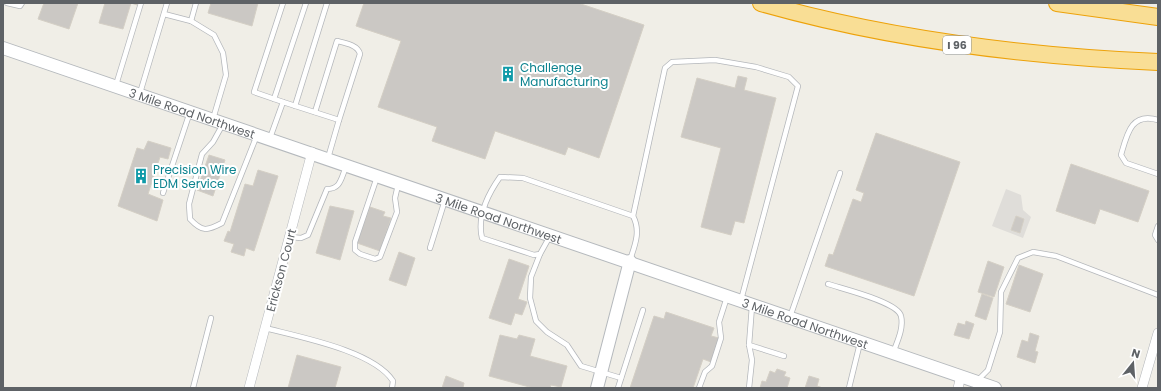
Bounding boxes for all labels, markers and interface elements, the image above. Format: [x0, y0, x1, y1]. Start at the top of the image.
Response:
road number: I 96 [943, 36, 971, 54]
place label: Challenge Manufacturing [520, 59, 608, 90]
building icon: Challenge Manufacturing [499, 65, 517, 83]
street label: 3 Mile Road Northwest [127, 83, 258, 142]
place label: Precision Wire EDM Service [153, 161, 236, 192]
building icon: Precision Wire EDM Service [132, 167, 150, 185]
street label: 3 Mile Road Northwest [433, 188, 564, 247]
street label: Erickson Court [262, 227, 300, 313]
street label: 3 Mile Road Northwest [740, 293, 871, 352]
north arrow [1113, 343, 1153, 383]
text: N [1130, 345, 1142, 362]

